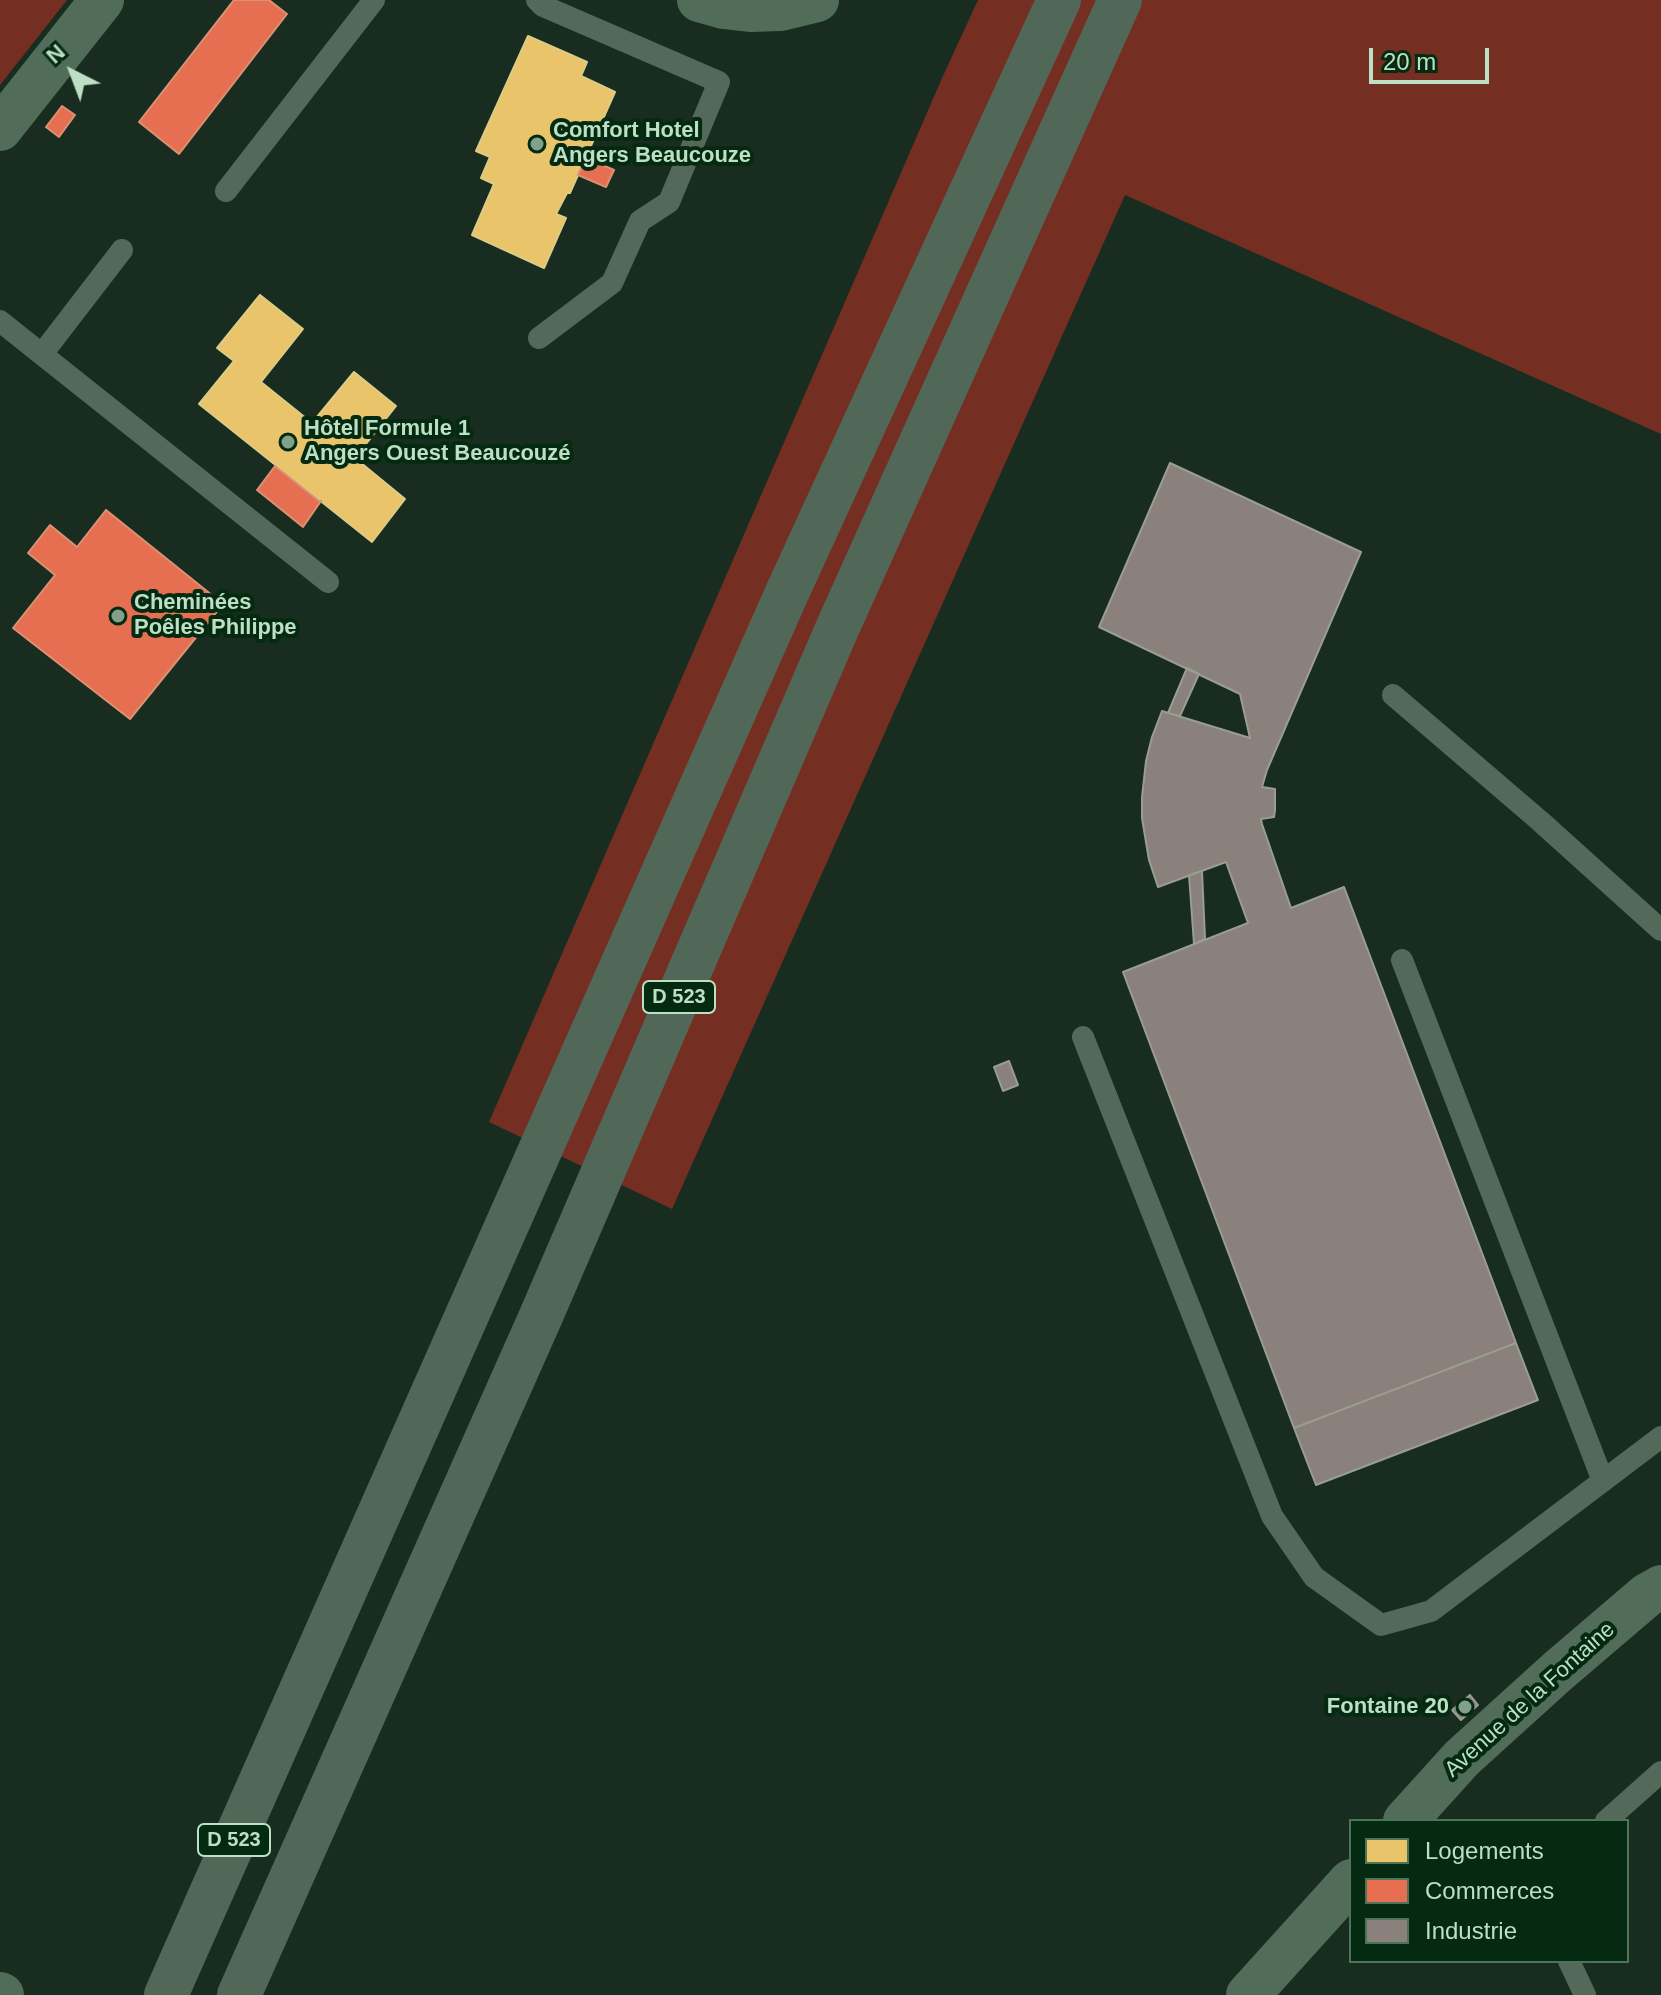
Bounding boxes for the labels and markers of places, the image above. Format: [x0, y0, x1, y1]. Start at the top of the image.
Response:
place label: Comfort Hotel Angers Beaucouze [553, 118, 751, 170]
marker: Comfort Hotel Angers Beaucouze [528, 135, 546, 153]
place label: Hôtel Formule 1 Angers Ouest Beaucouzé [304, 416, 571, 468]
marker: Hôtel Formule 1 Angers Ouest Beaucouzé [279, 433, 297, 451]
place label: Cheminées Poêles Philippe [134, 590, 297, 642]
marker: Cheminées Poêles Philippe [109, 607, 127, 625]
place label: Fontaine 20 [1327, 1694, 1449, 1720]
marker: Fontaine 20 [1456, 1698, 1474, 1716]

